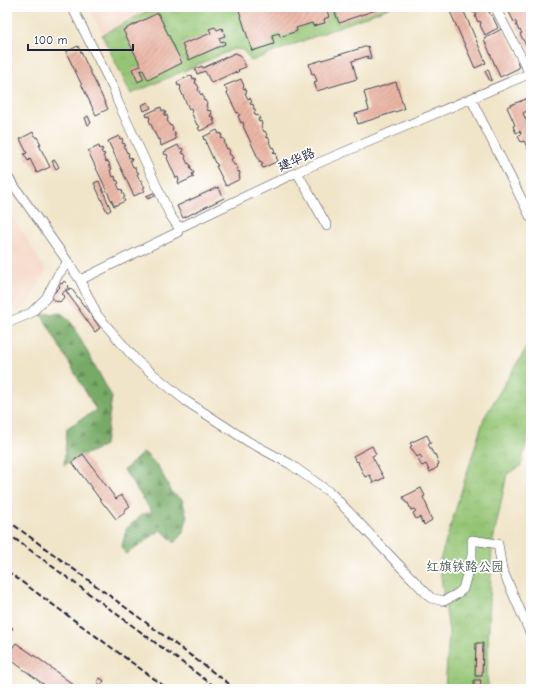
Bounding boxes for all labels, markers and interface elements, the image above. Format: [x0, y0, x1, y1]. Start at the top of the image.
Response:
scale bar [28, 26, 133, 52]
text: 100 m [34, 33, 67, 47]
street label: 建华路 [275, 145, 317, 174]
park label: 红旗铁路公园 [426, 559, 504, 574]

